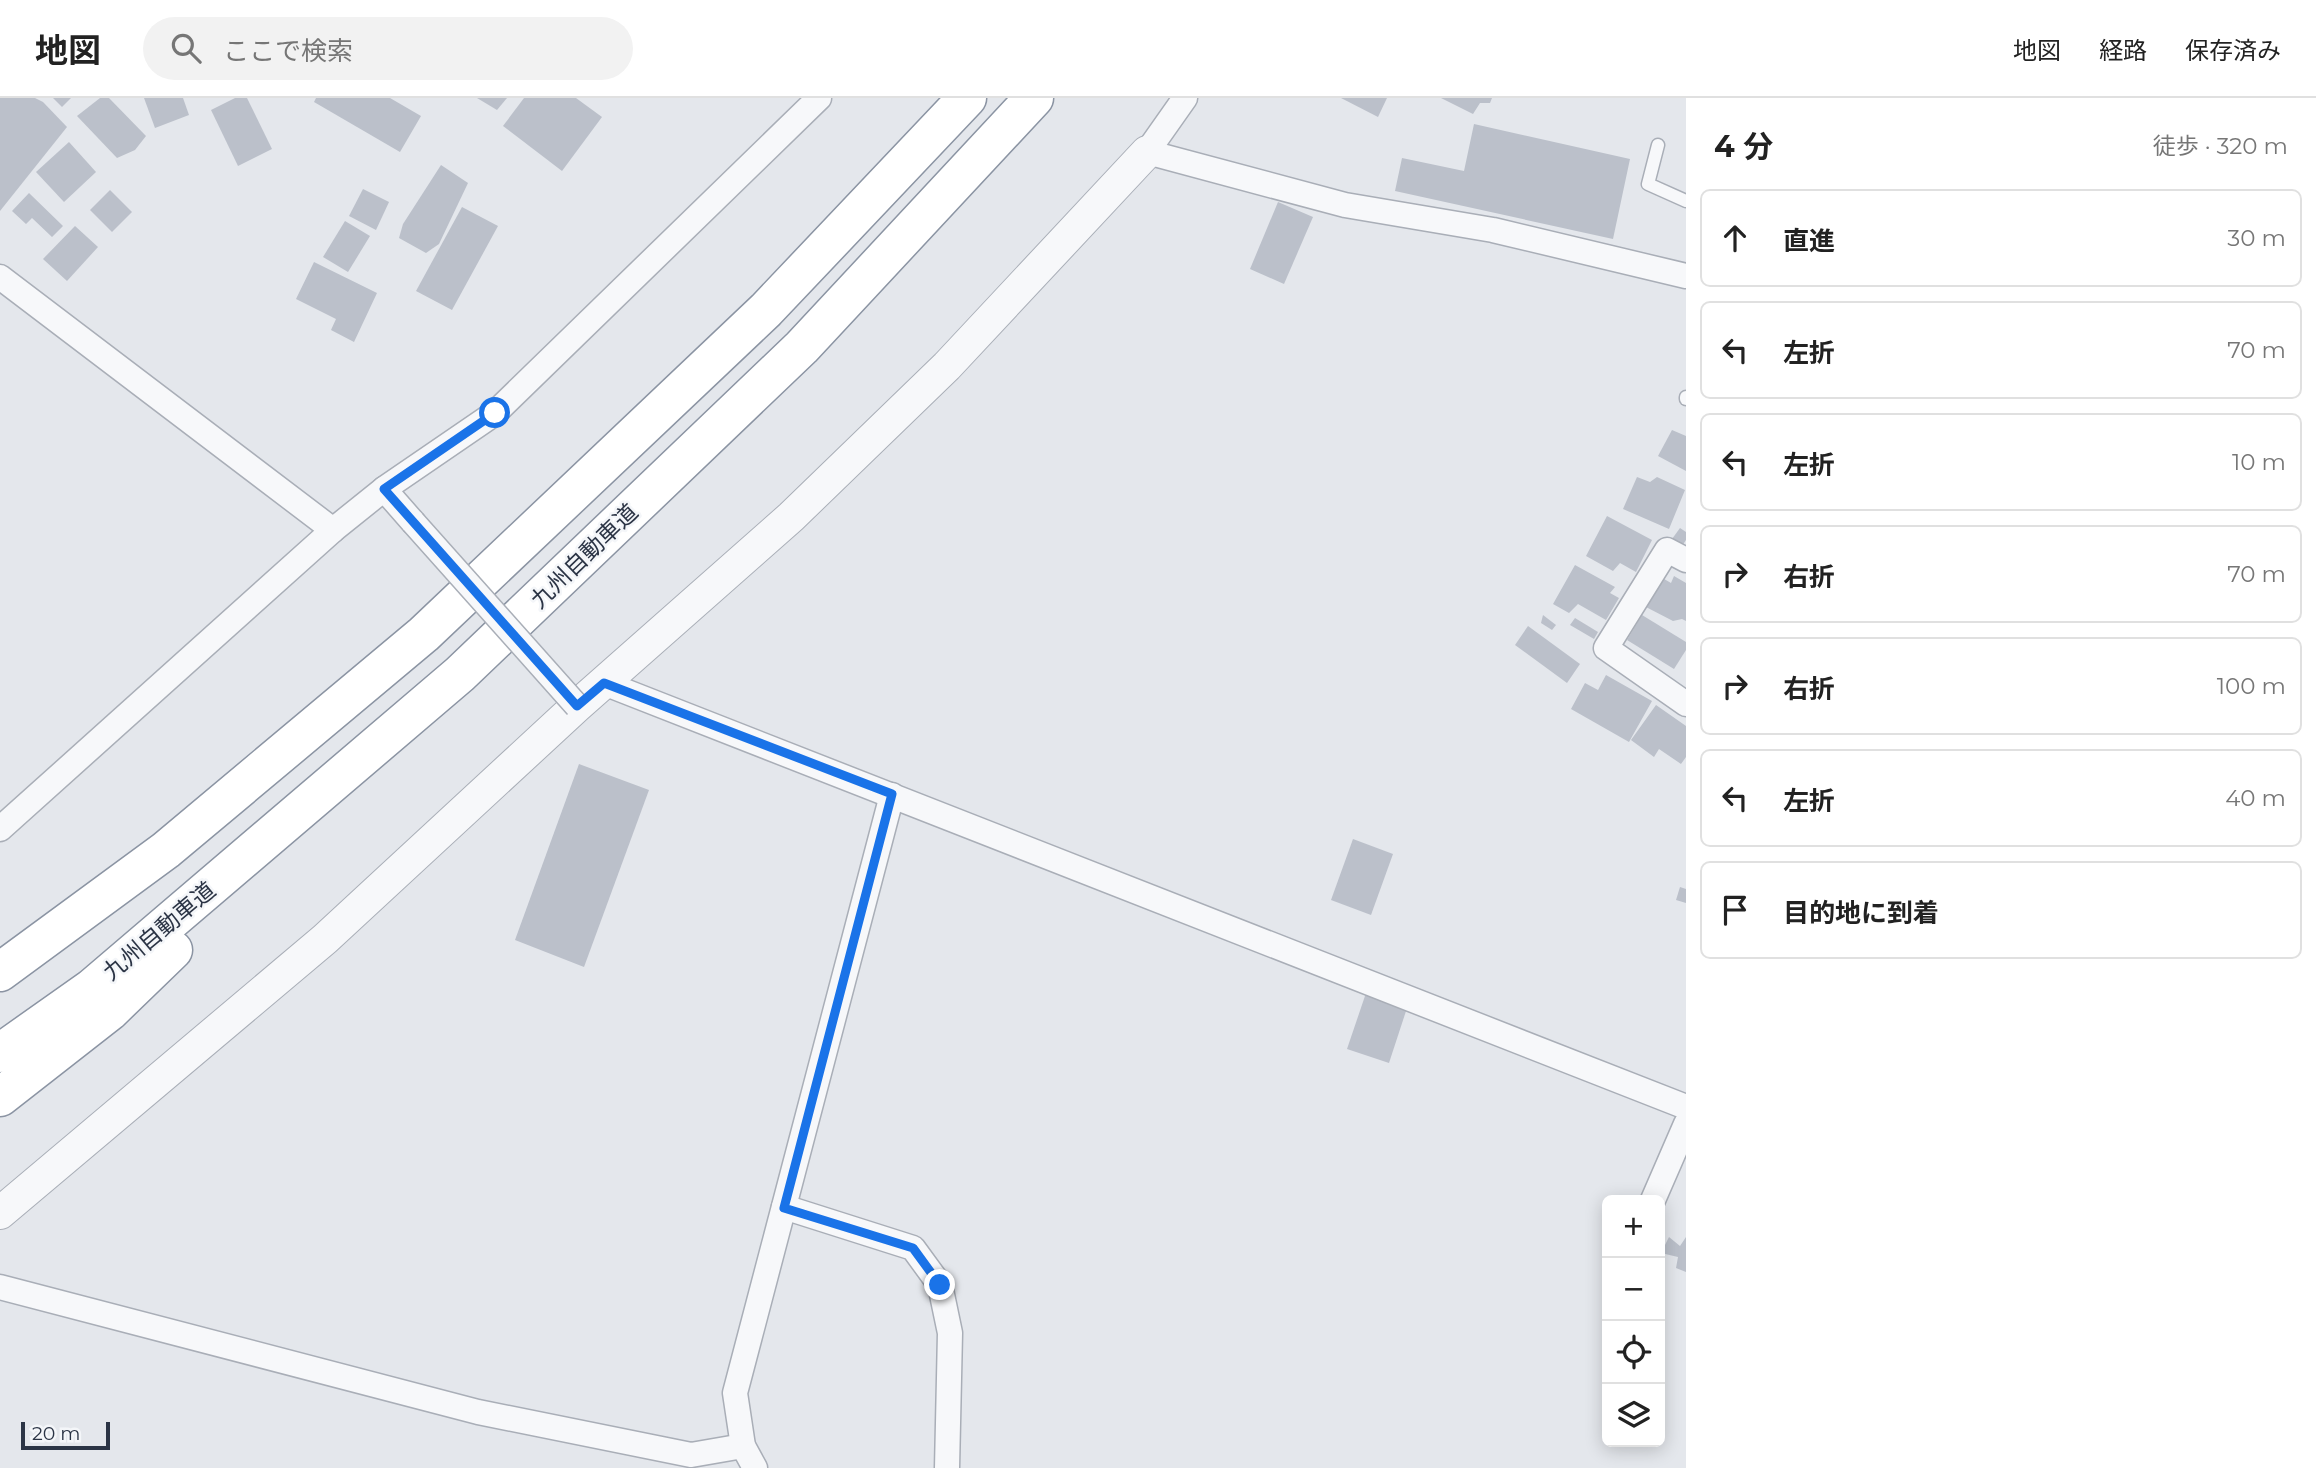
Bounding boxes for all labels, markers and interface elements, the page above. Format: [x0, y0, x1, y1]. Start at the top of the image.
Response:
search box [143, 17, 633, 80]
icon: search [167, 29, 205, 67]
text: 地図 [35, 30, 101, 70]
text: ここで検索 [223, 35, 353, 67]
text: 地図 [2013, 36, 2061, 65]
text: 経路 [2099, 36, 2147, 65]
text: 保存済み [2185, 36, 2281, 65]
text: 4 分 [1714, 128, 1773, 165]
text: 徒歩 · 320 m [2153, 132, 2288, 160]
icon: ahead [1716, 219, 1754, 257]
text: 30 m [2227, 224, 2286, 252]
text: 直進 [1783, 225, 1835, 257]
icon: left [1716, 331, 1754, 369]
text: 70 m [2227, 336, 2286, 364]
text: 左折 [1783, 337, 1835, 369]
route start [479, 397, 510, 428]
icon: left [1716, 443, 1754, 481]
text: 10 m [2232, 448, 2286, 476]
text: 左折 [1783, 449, 1835, 481]
street label: 九州自動車道 [525, 498, 643, 614]
icon: right [1716, 555, 1754, 593]
text: 70 m [2227, 560, 2286, 588]
text: 右折 [1783, 561, 1835, 593]
icon: right [1716, 667, 1754, 705]
text: 100 m [2217, 672, 2286, 700]
text: 右折 [1783, 673, 1835, 705]
icon: left [1716, 779, 1754, 817]
text: 40 m [2225, 784, 2286, 812]
text: 左折 [1783, 785, 1835, 817]
street label: 九州自動車道 [97, 876, 221, 986]
icon: arrive [1716, 891, 1754, 929]
text: 目的地に到着 [1783, 897, 1939, 929]
map controls [1602, 1195, 1665, 1447]
button: + [1602, 1195, 1665, 1258]
button: − [1602, 1258, 1665, 1321]
route end [924, 1269, 955, 1300]
button: locate [1602, 1321, 1665, 1384]
button: layers [1602, 1384, 1665, 1447]
scale bar [21, 1419, 110, 1451]
text: 20 m [32, 1422, 80, 1445]

